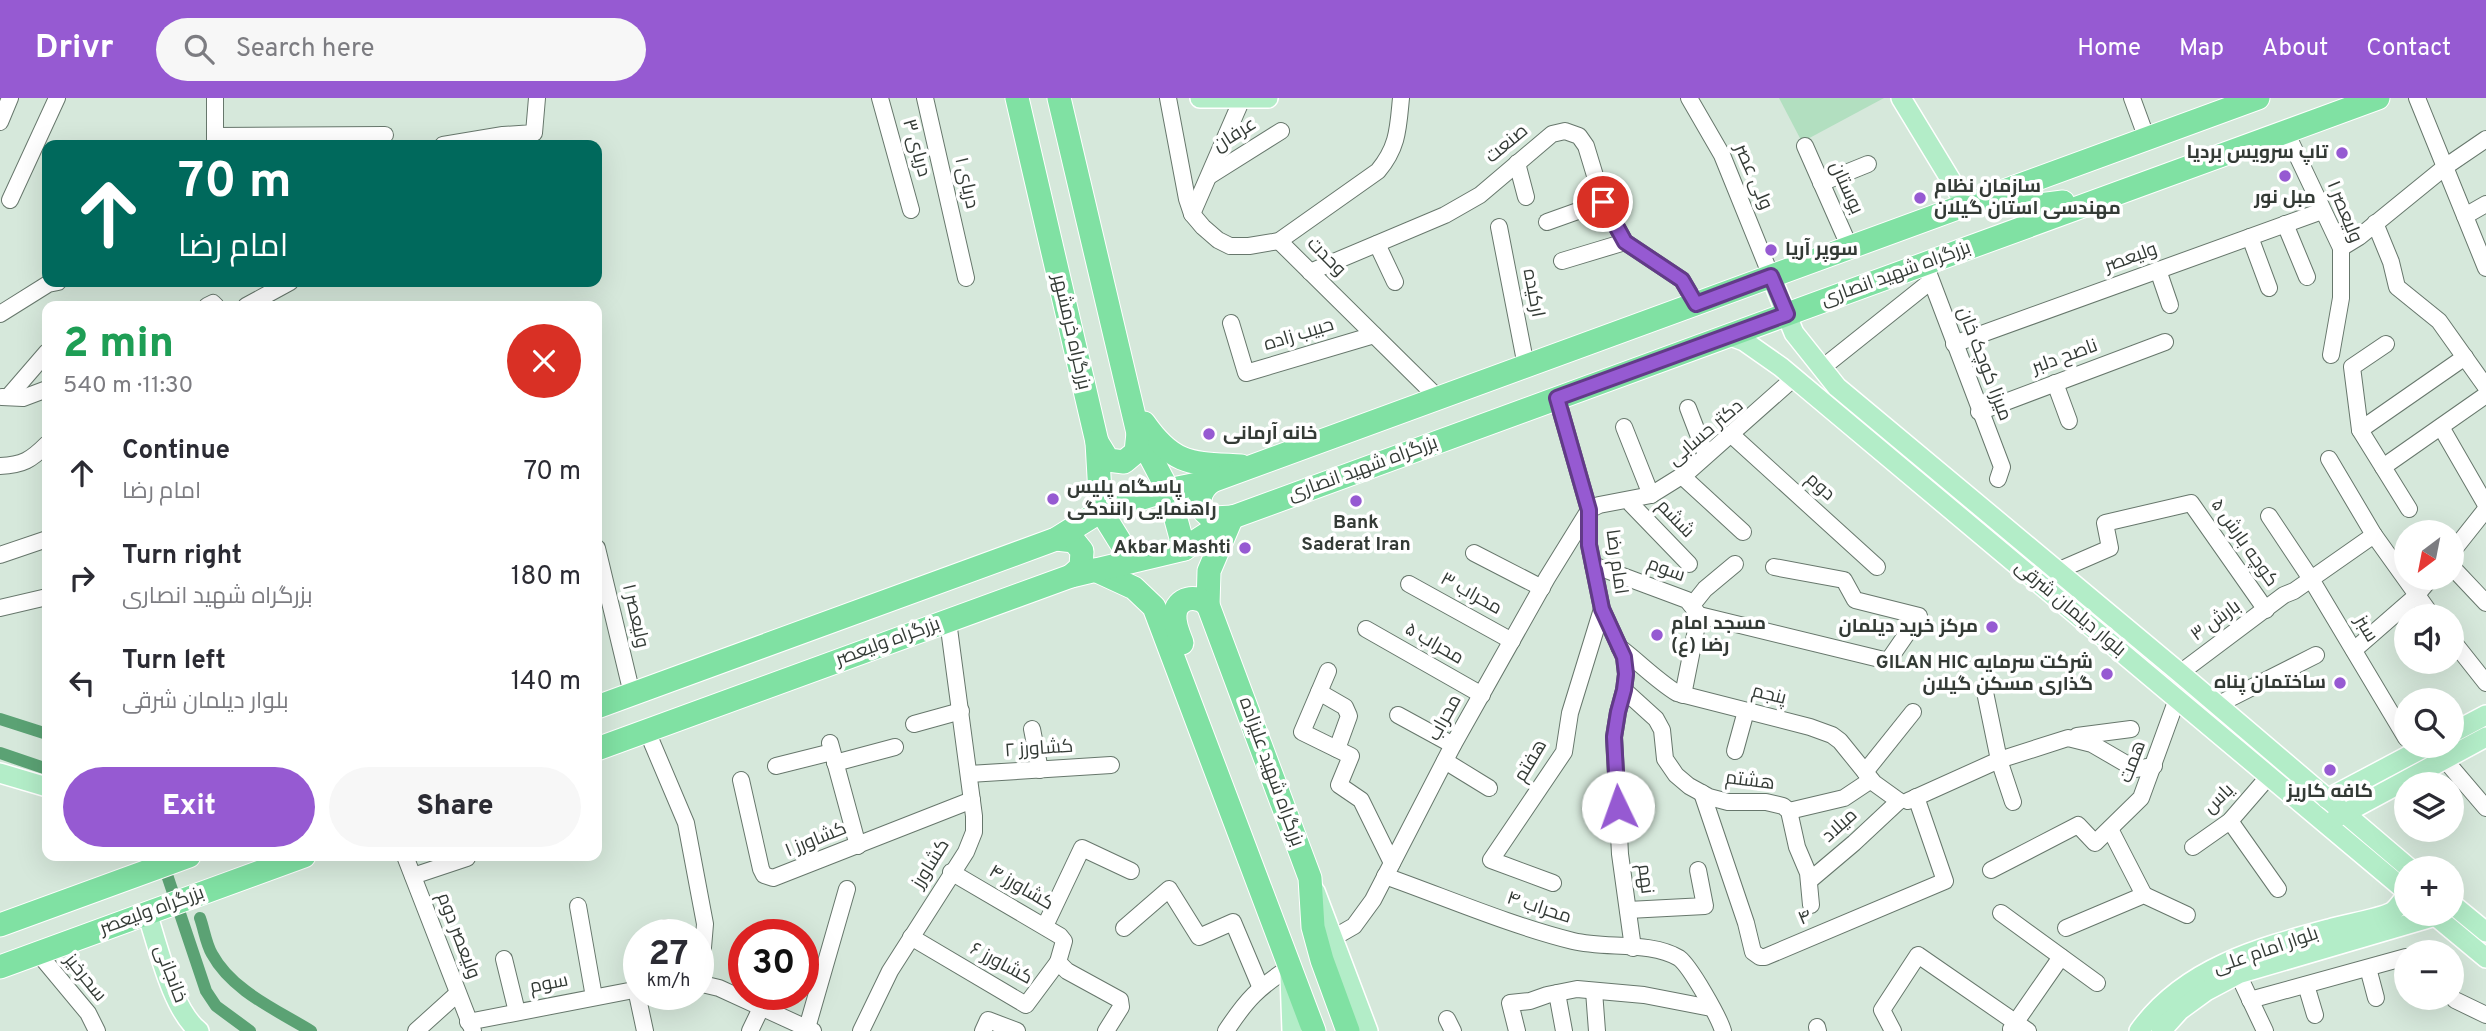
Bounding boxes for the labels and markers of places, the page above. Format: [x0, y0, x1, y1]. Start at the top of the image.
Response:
place label: تاپ سرویس بردیا [2187, 141, 2329, 165]
marker: تاپ سرویس بردیا [2334, 145, 2350, 161]
marker: مبل نور [2277, 168, 2293, 184]
pin [1573, 172, 1633, 232]
place label: سازمان نظام مهندسی استان گیلان [1934, 175, 2121, 221]
place label: مبل نور [2253, 186, 2316, 210]
marker: سازمان نظام مهندسی استان گیلان [1912, 190, 1928, 206]
place label: سوپر آریا [1785, 238, 1858, 262]
marker: سوپر آریا [1763, 242, 1779, 258]
place label: خانه آرمانی [1223, 422, 1318, 446]
marker: خانه آرمانی [1201, 426, 1217, 442]
place label: پاسگاه پلیس راهنمایی رانندگی [1067, 476, 1217, 522]
marker: پاسگاه پلیس راهنمایی رانندگی [1045, 491, 1061, 507]
marker: Bank Saderat Iran [1348, 493, 1364, 509]
place label: Bank Saderat Iran [1301, 511, 1411, 557]
place label: Akbar Mashti [1114, 536, 1231, 560]
marker: Akbar Mashti [1237, 540, 1253, 556]
place label: مسجد امام رضا (ع) [1671, 612, 1766, 658]
place label: مرکز خرید دیلمان [1838, 615, 1978, 639]
marker: مرکز خرید دیلمان [1984, 619, 2000, 635]
marker: مسجد امام رضا (ع) [1649, 627, 1665, 643]
place label: GILAN HIC شرکت سرمایه گذاری مسکن گیلان [1876, 651, 2093, 697]
marker: GILAN HIC شرکت سرمایه گذاری مسکن گیلان [2099, 666, 2115, 682]
place label: ساختمان پناه [2214, 671, 2326, 695]
marker: ساختمان پناه [2332, 675, 2348, 691]
marker: کافه کاریز [2322, 762, 2338, 778]
place label: کافه کاریز [2286, 780, 2373, 804]

